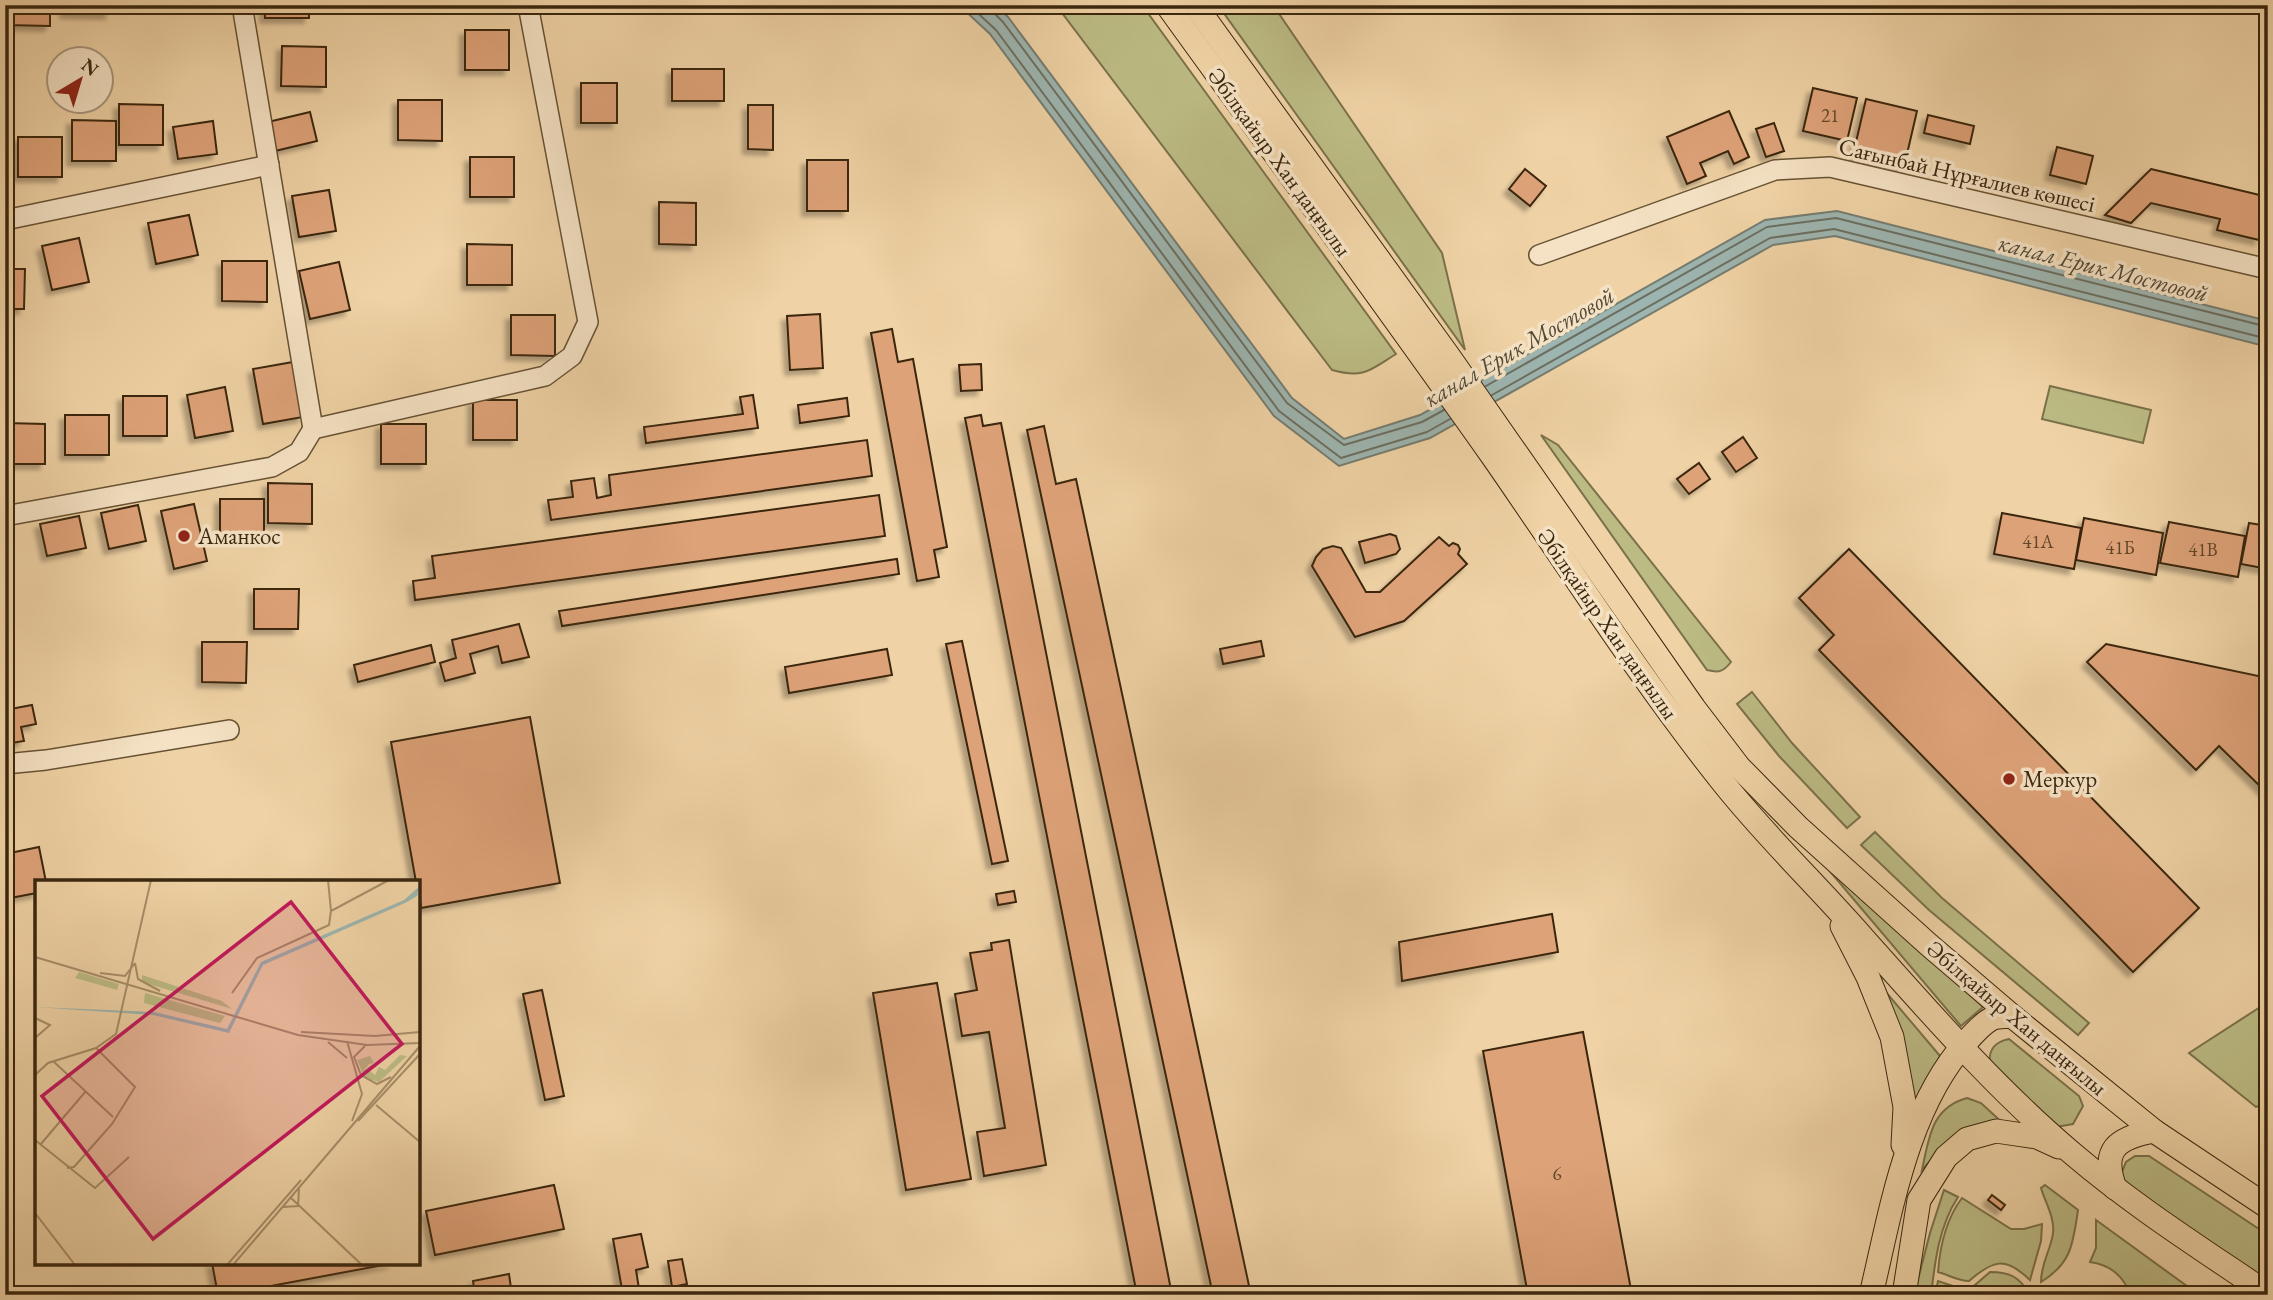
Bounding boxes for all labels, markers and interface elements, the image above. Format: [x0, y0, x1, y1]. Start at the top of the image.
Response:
north arrow [46, 46, 116, 116]
text: N [76, 52, 104, 82]
street label: Әбілқайыр Хан даңғылы [1201, 62, 1359, 262]
house number: 21 [1821, 103, 1839, 128]
street label: Сағынбай Нұрғалиев көшесі [1836, 131, 2098, 219]
water label: канал Ерик Мостовой [1995, 226, 2211, 309]
water label: канал Ерик Мостовой [1418, 279, 1620, 414]
place label: Аманкос [197, 521, 281, 551]
street label: Әбілқайыр Хан даңғылы [1531, 523, 1685, 725]
marker: Аманкос [176, 528, 192, 544]
house number: 41А [2022, 529, 2055, 554]
house number: 41Б [2105, 535, 2135, 560]
house number: 41В [2188, 537, 2218, 562]
place label: Меркур [2023, 764, 2097, 794]
marker: Меркур [2001, 771, 2017, 787]
inset map [35, 880, 420, 1265]
street label: Әбілқайыр Хан даңғылы [1921, 934, 2113, 1102]
house number: 6 [1552, 1161, 1562, 1186]

